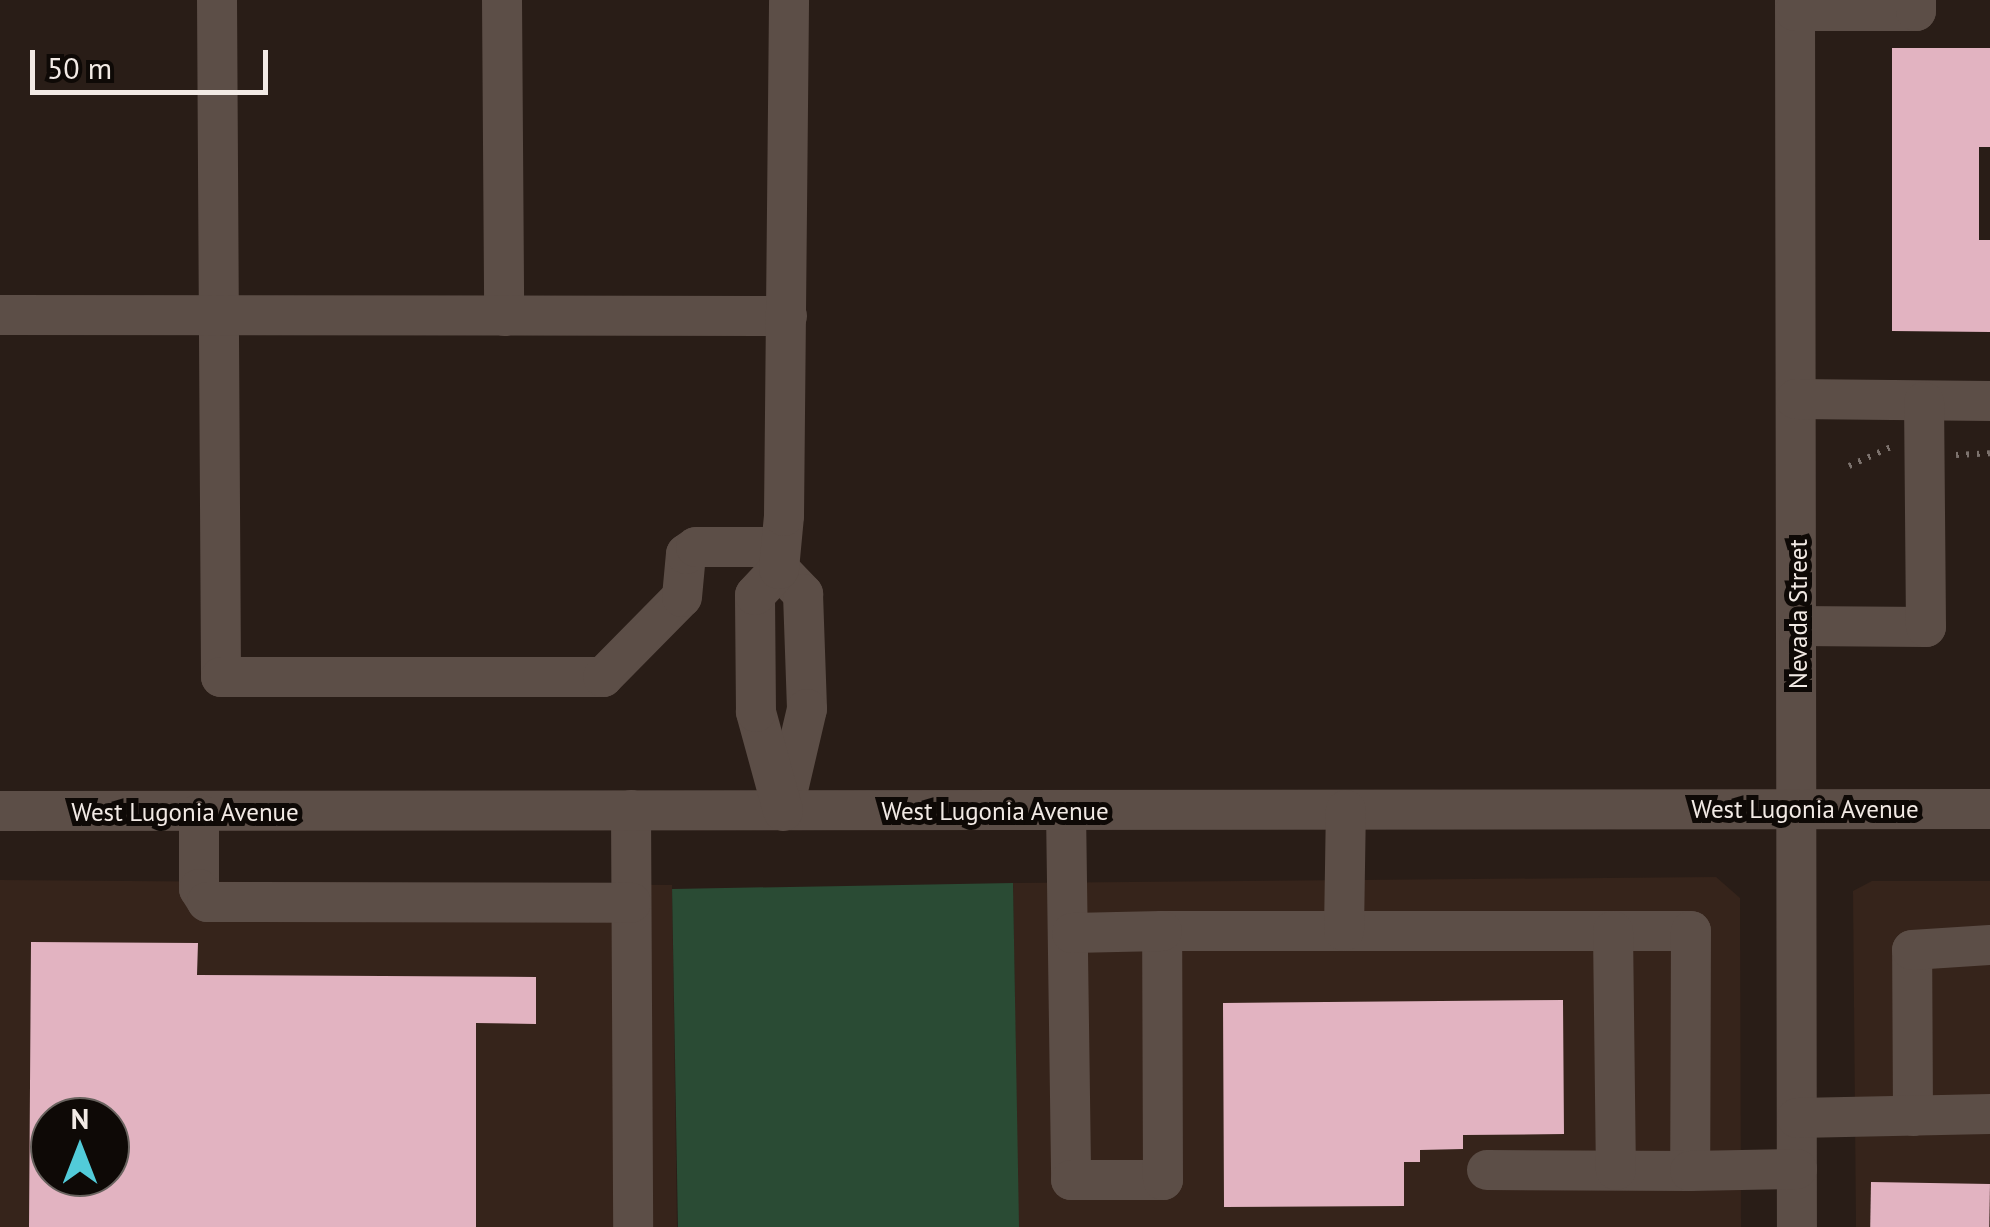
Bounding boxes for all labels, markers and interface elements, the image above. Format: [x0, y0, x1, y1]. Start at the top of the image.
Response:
scale bar [35, 30, 272, 92]
text: 50 m [47, 48, 112, 87]
street label: Nevada Street [1783, 539, 1813, 689]
street label: West Lugonia Avenue [1691, 794, 1919, 824]
street label: West Lugonia Avenue [881, 796, 1109, 826]
street label: West Lugonia Avenue [71, 797, 299, 827]
north arrow [30, 1097, 130, 1197]
text: N [71, 1100, 89, 1137]

